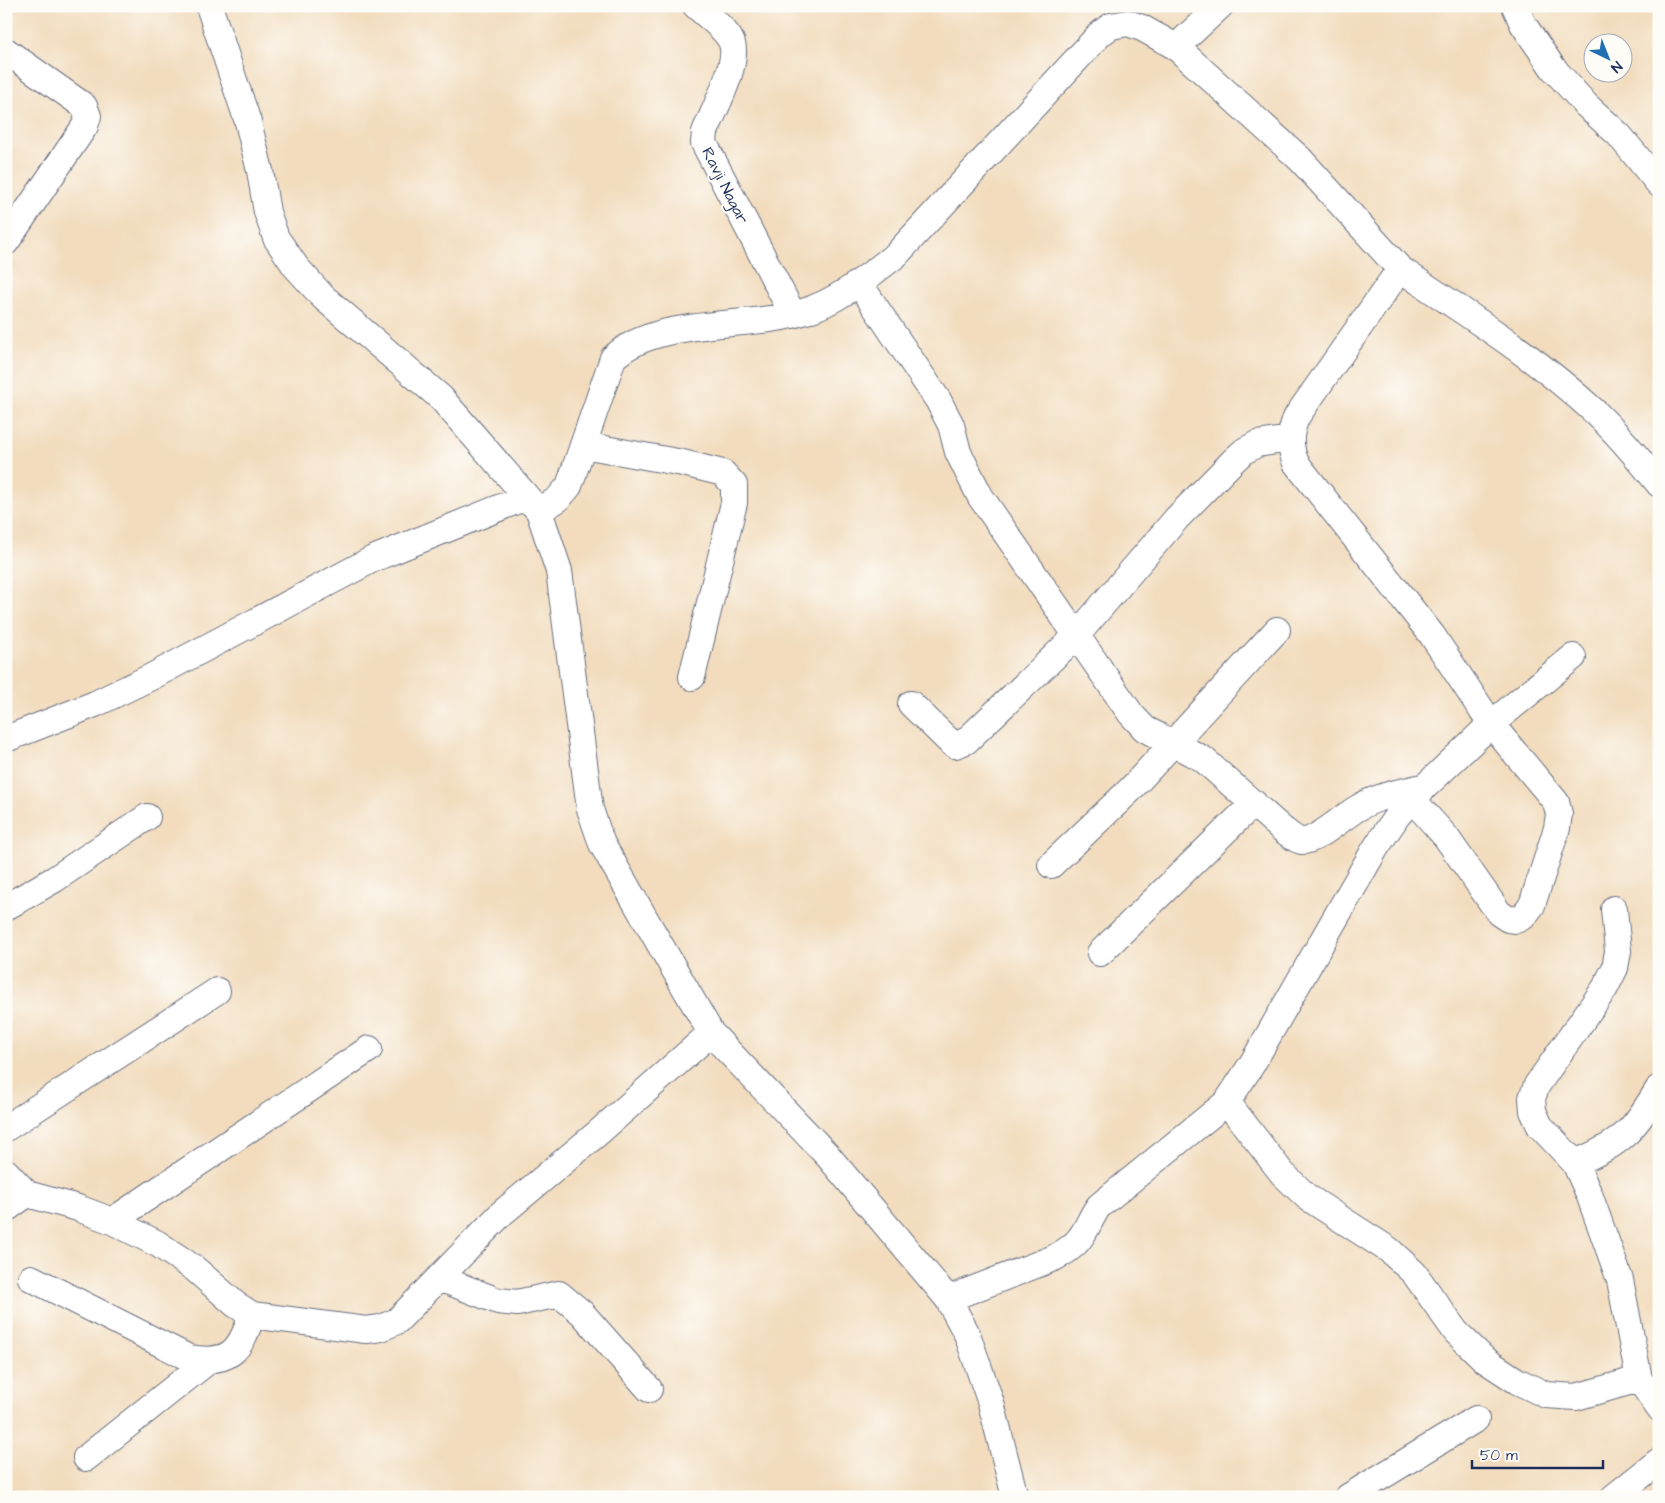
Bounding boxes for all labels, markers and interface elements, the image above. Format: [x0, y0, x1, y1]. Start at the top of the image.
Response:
north arrow [1582, 32, 1632, 82]
text: N [1606, 56, 1626, 77]
street label: Ravji Nagar [696, 144, 754, 228]
scale bar [1472, 1438, 1604, 1470]
text: 50 m [1480, 1445, 1518, 1466]

